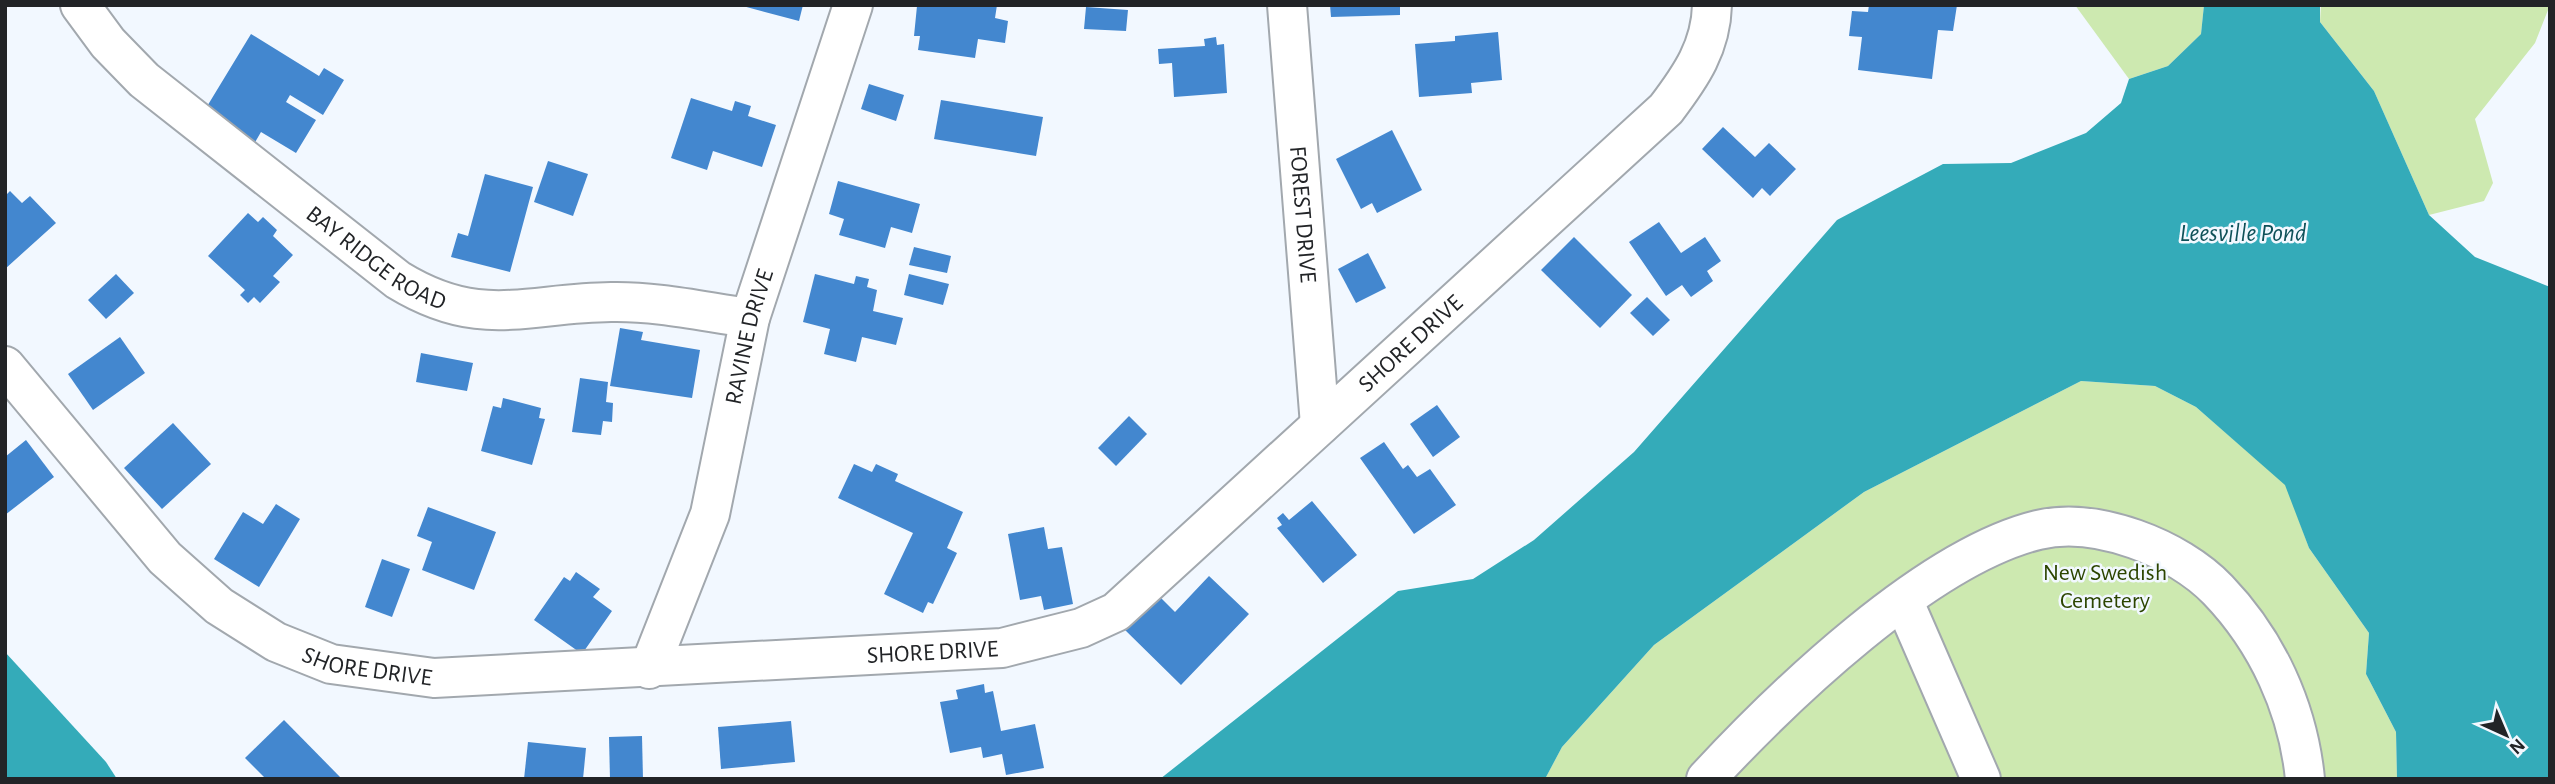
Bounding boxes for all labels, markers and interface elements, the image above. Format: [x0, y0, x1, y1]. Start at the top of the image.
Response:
street label: FOREST DRIVE [1285, 145, 1320, 284]
street label: BAY RIDGE ROAD [302, 202, 449, 315]
water label: Leesville Pond [2180, 220, 2307, 246]
street label: RAVINE DRIVE [722, 266, 778, 407]
street label: SHORE DRIVE [1354, 290, 1468, 397]
park label: New Swedish Cemetery [2043, 561, 2167, 613]
street label: SHORE DRIVE [866, 637, 999, 668]
street label: SHORE DRIVE [299, 643, 434, 691]
north arrow [2471, 700, 2541, 770]
text: N [2505, 735, 2528, 758]

